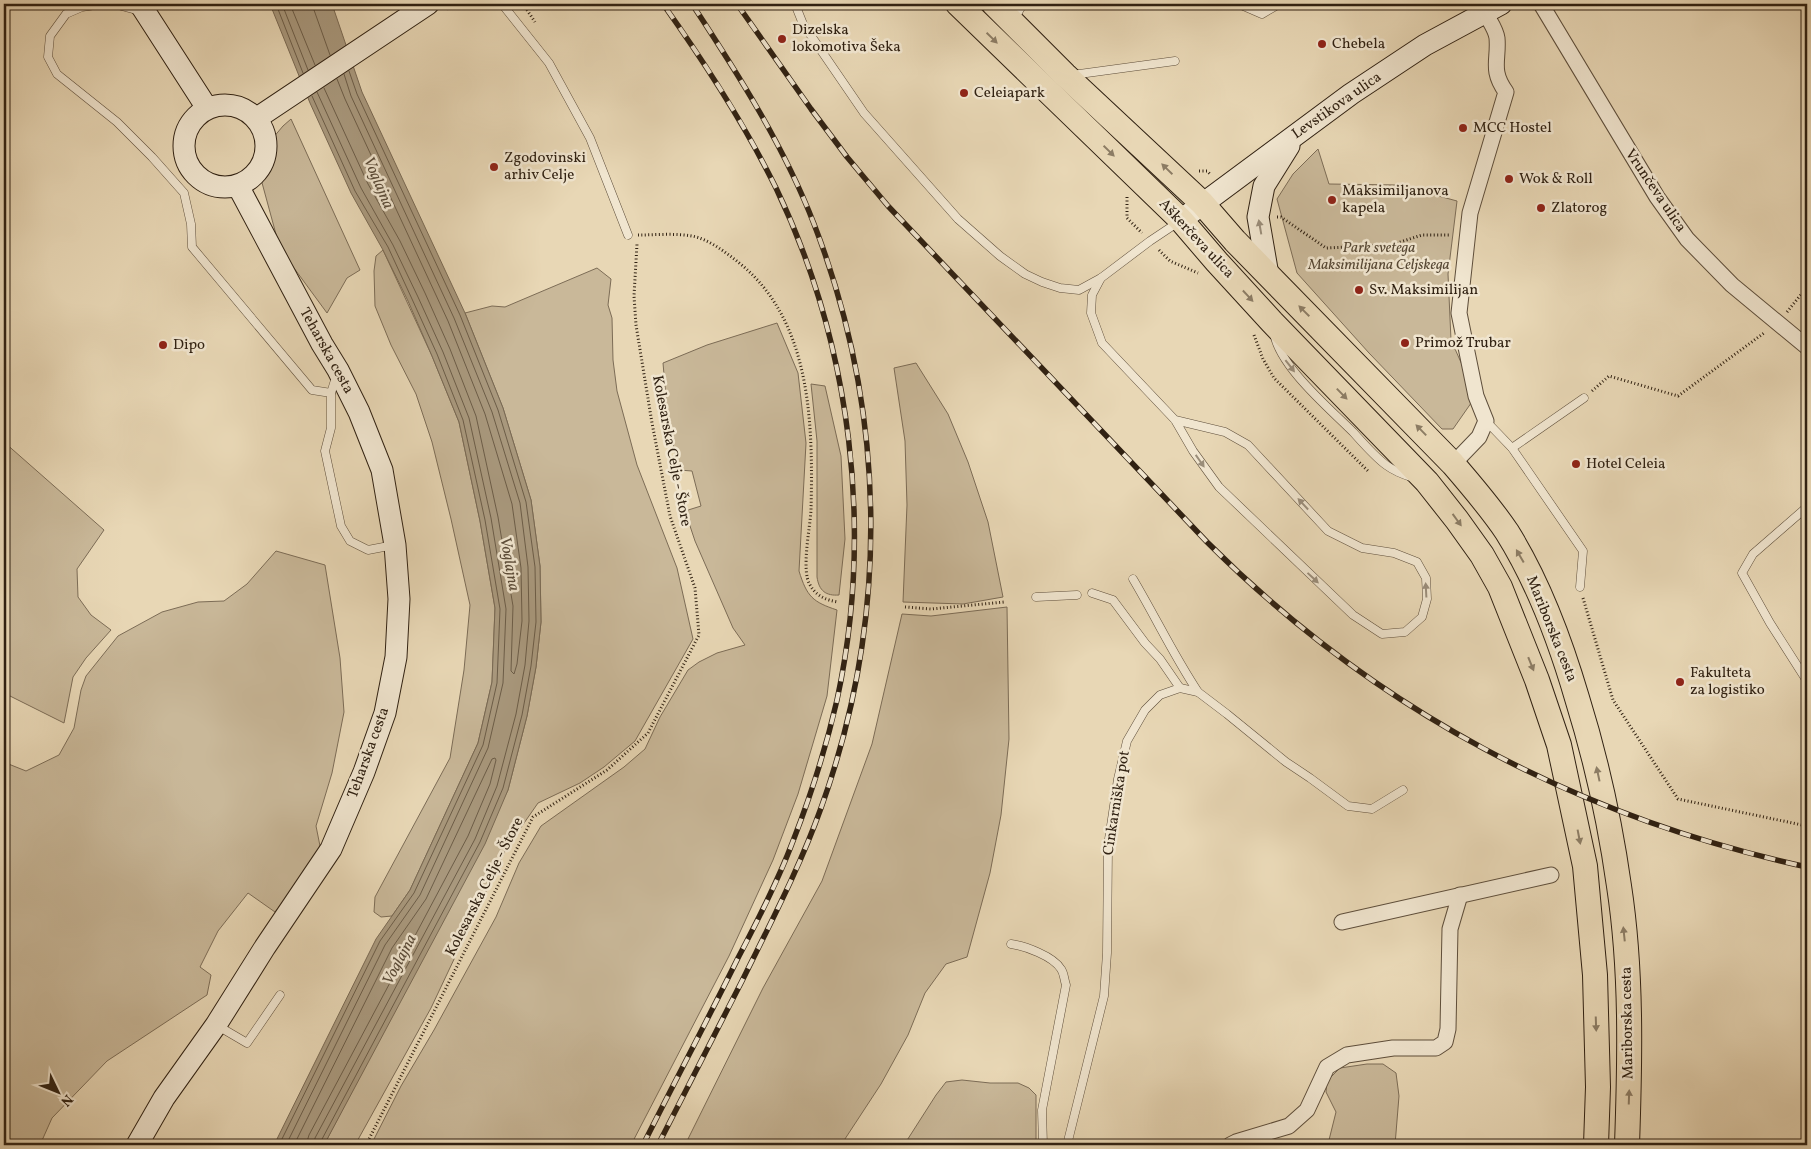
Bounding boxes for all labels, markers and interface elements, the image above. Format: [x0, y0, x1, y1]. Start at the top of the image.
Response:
place label: Dizelska lokomotiva Šeka [792, 20, 901, 58]
one-way arrow [986, 32, 998, 44]
marker: Dizelska lokomotiva Šeka [776, 33, 788, 45]
place label: Chebela [1332, 34, 1385, 55]
marker: Chebela [1316, 38, 1328, 50]
street label: Levstikova ulica [1288, 67, 1386, 145]
place label: Celeiapark [974, 83, 1045, 104]
marker: Celeiapark [958, 87, 970, 99]
place label: MCC Hostel [1473, 118, 1552, 139]
marker: MCC Hostel [1457, 122, 1469, 134]
one-way arrow [1103, 145, 1115, 157]
street label: Vrunčeva ulica [1619, 145, 1691, 237]
place label: Zgodovinski arhiv Celje [504, 148, 586, 186]
water label: Voglajna [357, 153, 399, 213]
marker: Zgodovinski arhiv Celje [488, 161, 500, 173]
one-way arrow [1161, 163, 1173, 175]
place label: Wok & Roll [1519, 169, 1593, 190]
marker: Wok & Roll [1503, 173, 1515, 185]
place label: Maksimiljanova kapela [1342, 181, 1449, 219]
marker: Maksimiljanova kapela [1326, 194, 1338, 206]
street label: Aškerčeva ulica [1154, 195, 1238, 283]
place label: Zlatorog [1551, 198, 1608, 219]
marker: Zlatorog [1535, 202, 1547, 214]
one-way arrow [1255, 218, 1263, 234]
park label: Park svetega Maksimilijana Celjskega [1307, 238, 1450, 276]
place label: Sv. Maksimilijan [1369, 280, 1478, 301]
marker: Sv. Maksimilijan [1353, 284, 1365, 296]
one-way arrow [1242, 290, 1254, 302]
street label: Teharska cesta [294, 304, 358, 398]
one-way arrow [1299, 305, 1311, 317]
place label: Primož Trubar [1415, 333, 1511, 354]
place label: Dipo [173, 335, 205, 356]
marker: Primož Trubar [1399, 337, 1411, 349]
marker: Dipo [157, 339, 169, 351]
one-way arrow [1285, 359, 1295, 372]
street label: Kolesarska Celje - Štore [646, 374, 696, 528]
one-way arrow [1336, 388, 1348, 400]
one-way arrow [1415, 424, 1427, 436]
one-way arrow [1195, 454, 1206, 467]
place label: Hotel Celeia [1586, 454, 1665, 475]
marker: Hotel Celeia [1570, 458, 1582, 470]
one-way arrow [1297, 498, 1309, 510]
one-way arrow [1452, 514, 1462, 527]
water label: Voglajna [493, 535, 525, 593]
one-way arrow [1516, 548, 1524, 563]
one-way arrow [1307, 572, 1320, 583]
street label: Mariborska cesta [1520, 573, 1582, 685]
one-way arrow [1422, 582, 1430, 598]
one-way arrow [1528, 657, 1536, 671]
place label: Fakulteta za logistiko [1690, 663, 1765, 701]
marker: Fakulteta za logistiko [1674, 676, 1686, 688]
street label: Teharska cesta [343, 705, 395, 801]
street label: Cinkarniška pot [1098, 749, 1136, 857]
one-way arrow [1594, 766, 1602, 782]
street label: Kolesarska Celje - Štore [441, 814, 529, 960]
one-way arrow [1575, 830, 1583, 845]
one-way arrow [1620, 926, 1628, 942]
water label: Voglajna [377, 930, 423, 989]
street label: Mariborska cesta [1617, 966, 1639, 1080]
one-way arrow [1592, 1016, 1600, 1032]
north arrow [32, 1066, 82, 1116]
one-way arrow [1625, 1088, 1633, 1104]
text: N [56, 1090, 77, 1110]

